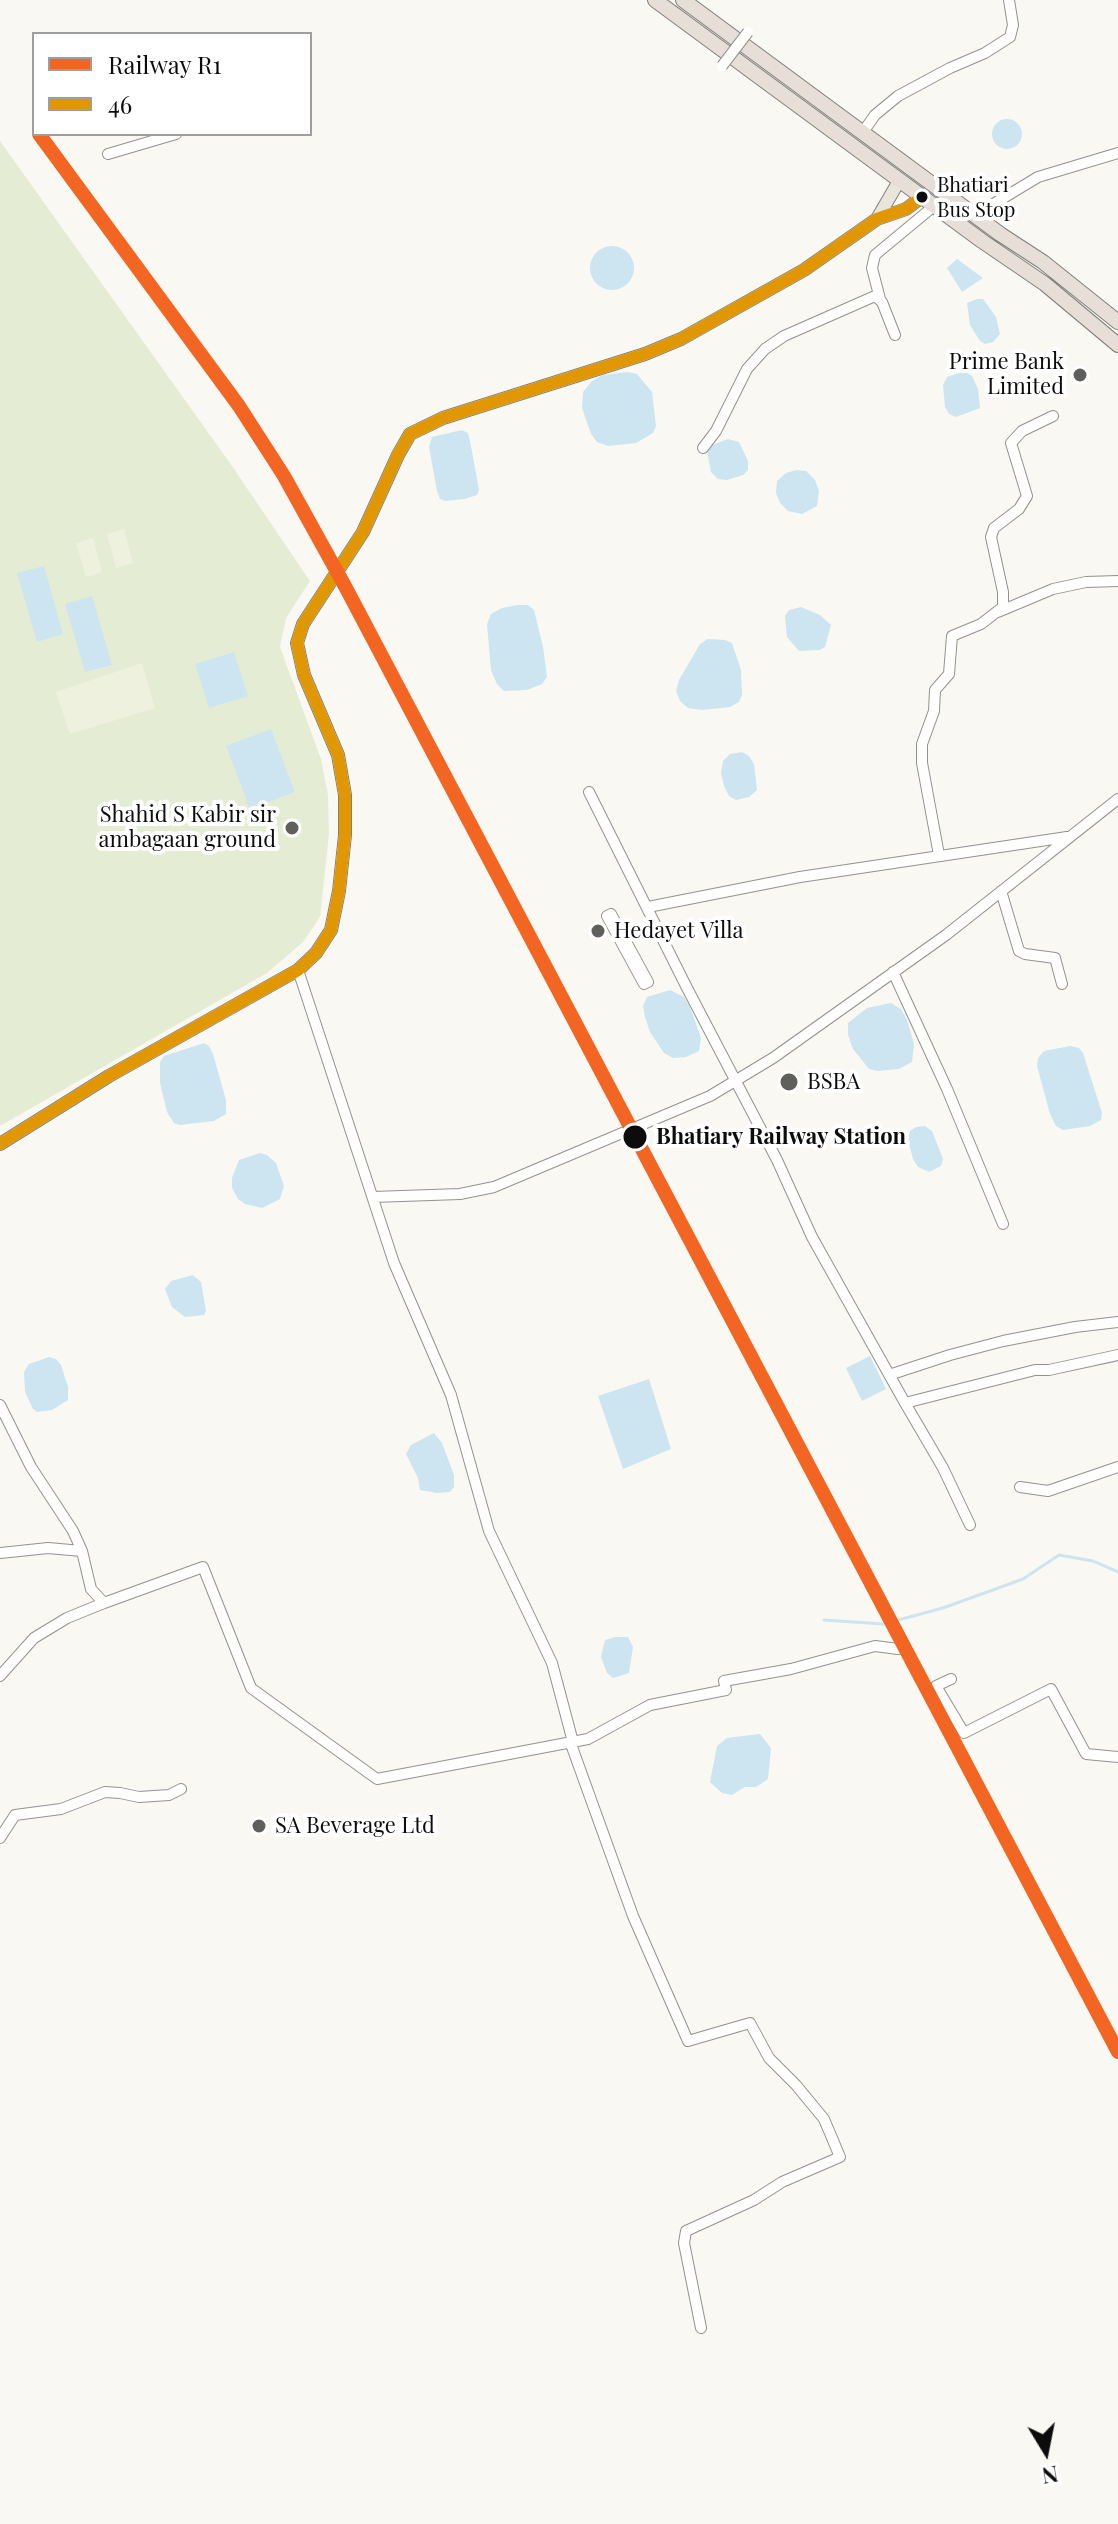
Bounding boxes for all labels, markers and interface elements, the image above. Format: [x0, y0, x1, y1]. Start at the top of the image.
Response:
legend [32, 32, 312, 136]
text: Railway R1 [108, 48, 221, 80]
text: 46 [108, 88, 132, 120]
place label: Bhatiari Bus Stop [937, 174, 1015, 221]
marker: Bhatiari Bus Stop [914, 189, 930, 205]
place label: Prime Bank Limited [949, 349, 1064, 400]
marker: Prime Bank Limited [1071, 366, 1089, 384]
place label: Shahid S Kabir sir ambagaan ground [99, 802, 276, 854]
marker: Shahid S Kabir sir ambagaan ground [283, 819, 301, 837]
place label: Hedayet Villa [614, 918, 744, 944]
marker: Hedayet Villa [589, 922, 607, 940]
place label: BSBA [807, 1069, 860, 1095]
marker: BSBA [778, 1071, 800, 1093]
marker: Bhatiary Railway Station [621, 1123, 649, 1151]
place label: Bhatiary Railway Station [656, 1124, 906, 1150]
place label: SA Beverage Ltd [275, 1813, 435, 1839]
marker: SA Beverage Ltd [250, 1817, 268, 1835]
north arrow [1006, 2412, 1086, 2492]
text: N [1040, 2459, 1061, 2492]

